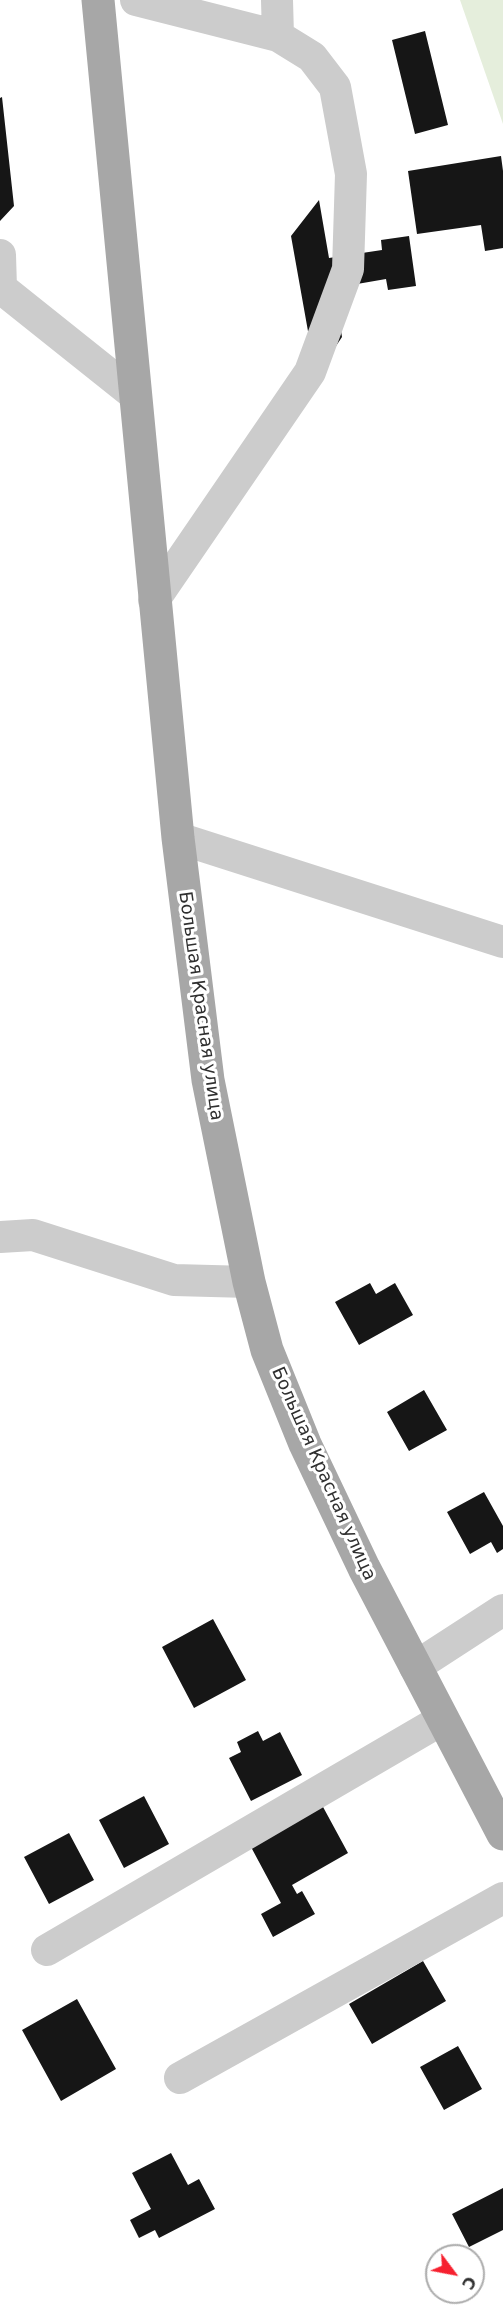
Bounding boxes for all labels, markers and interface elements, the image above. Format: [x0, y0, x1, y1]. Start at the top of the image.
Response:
street label: Большая Красная улица [173, 890, 227, 1122]
street label: Большая Красная улица [266, 1364, 380, 1584]
north arrow [425, 2244, 485, 2304]
text: С [458, 2273, 480, 2293]

